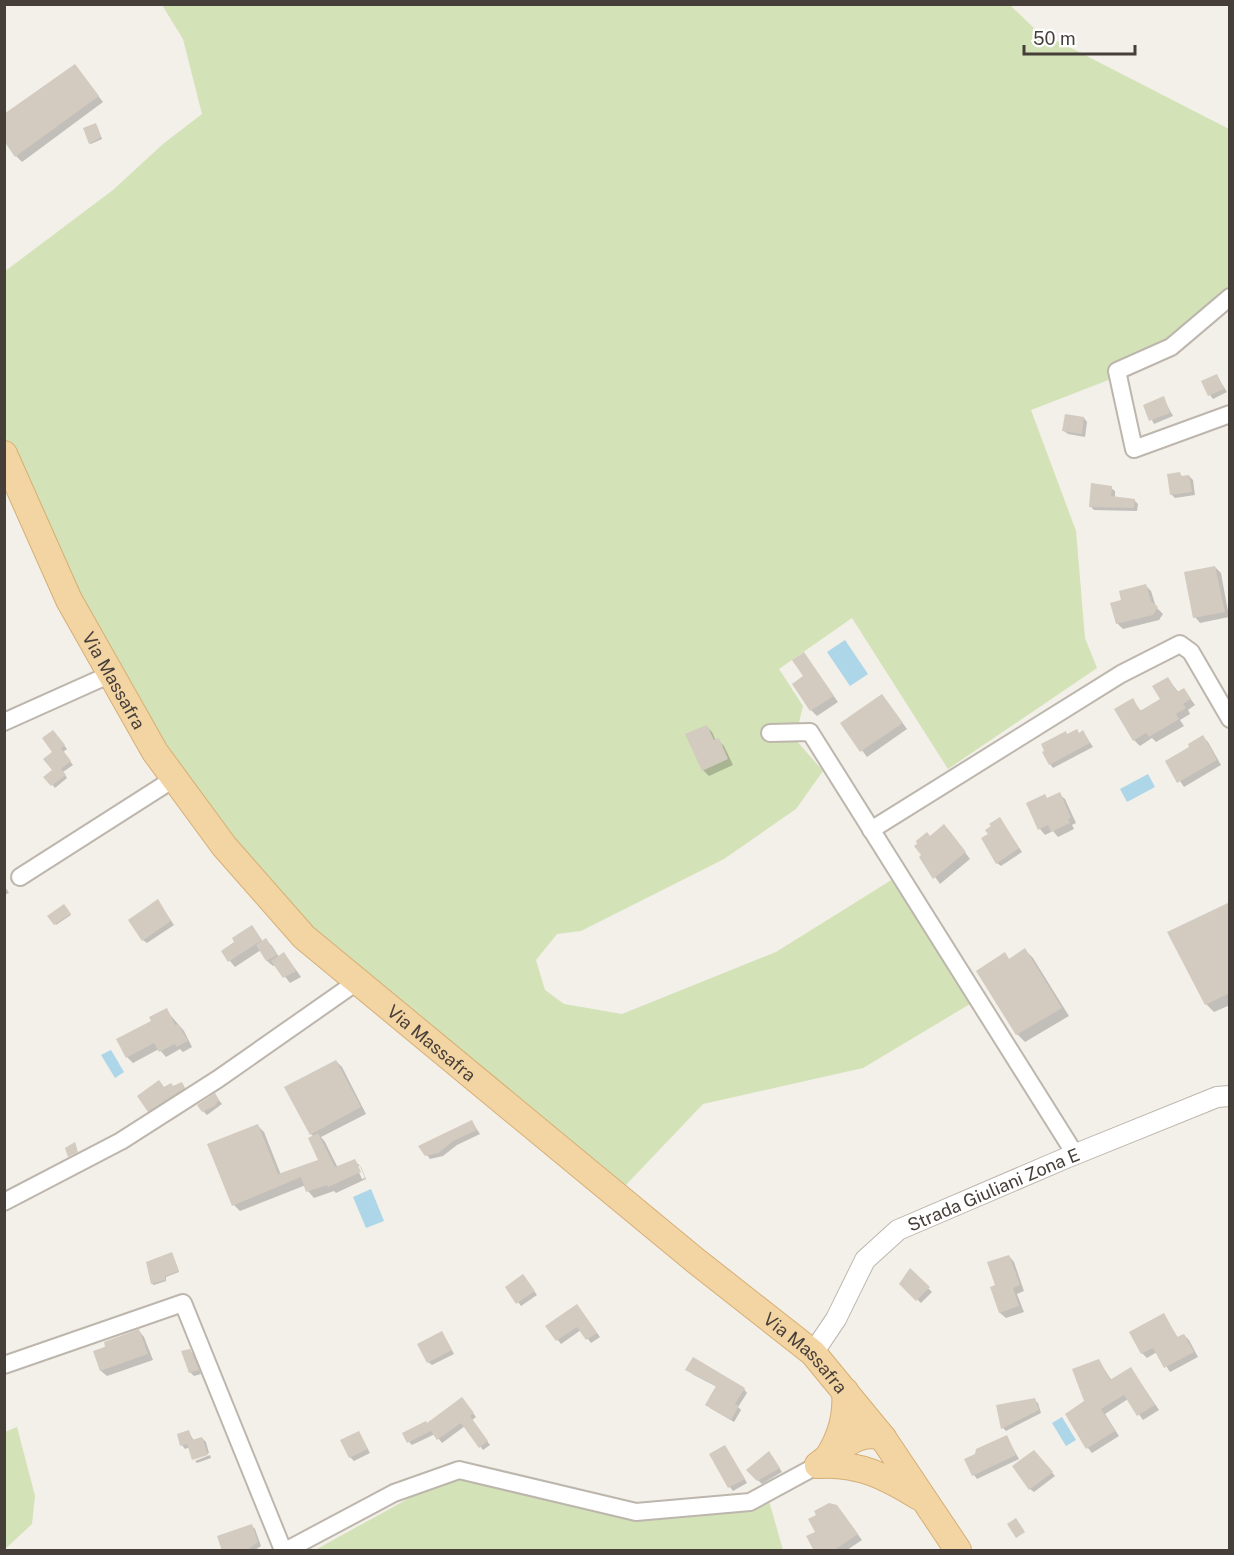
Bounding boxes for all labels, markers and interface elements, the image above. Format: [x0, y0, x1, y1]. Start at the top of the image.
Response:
scale bar [1024, 18, 1135, 56]
text: 50 m [1033, 28, 1076, 49]
street label: Via Massafra [79, 628, 150, 733]
street label: Via Massafra [383, 1000, 480, 1085]
street label: Strada Giuliani Zona E [904, 1143, 1082, 1235]
street label: Via Massafra [759, 1308, 852, 1397]

